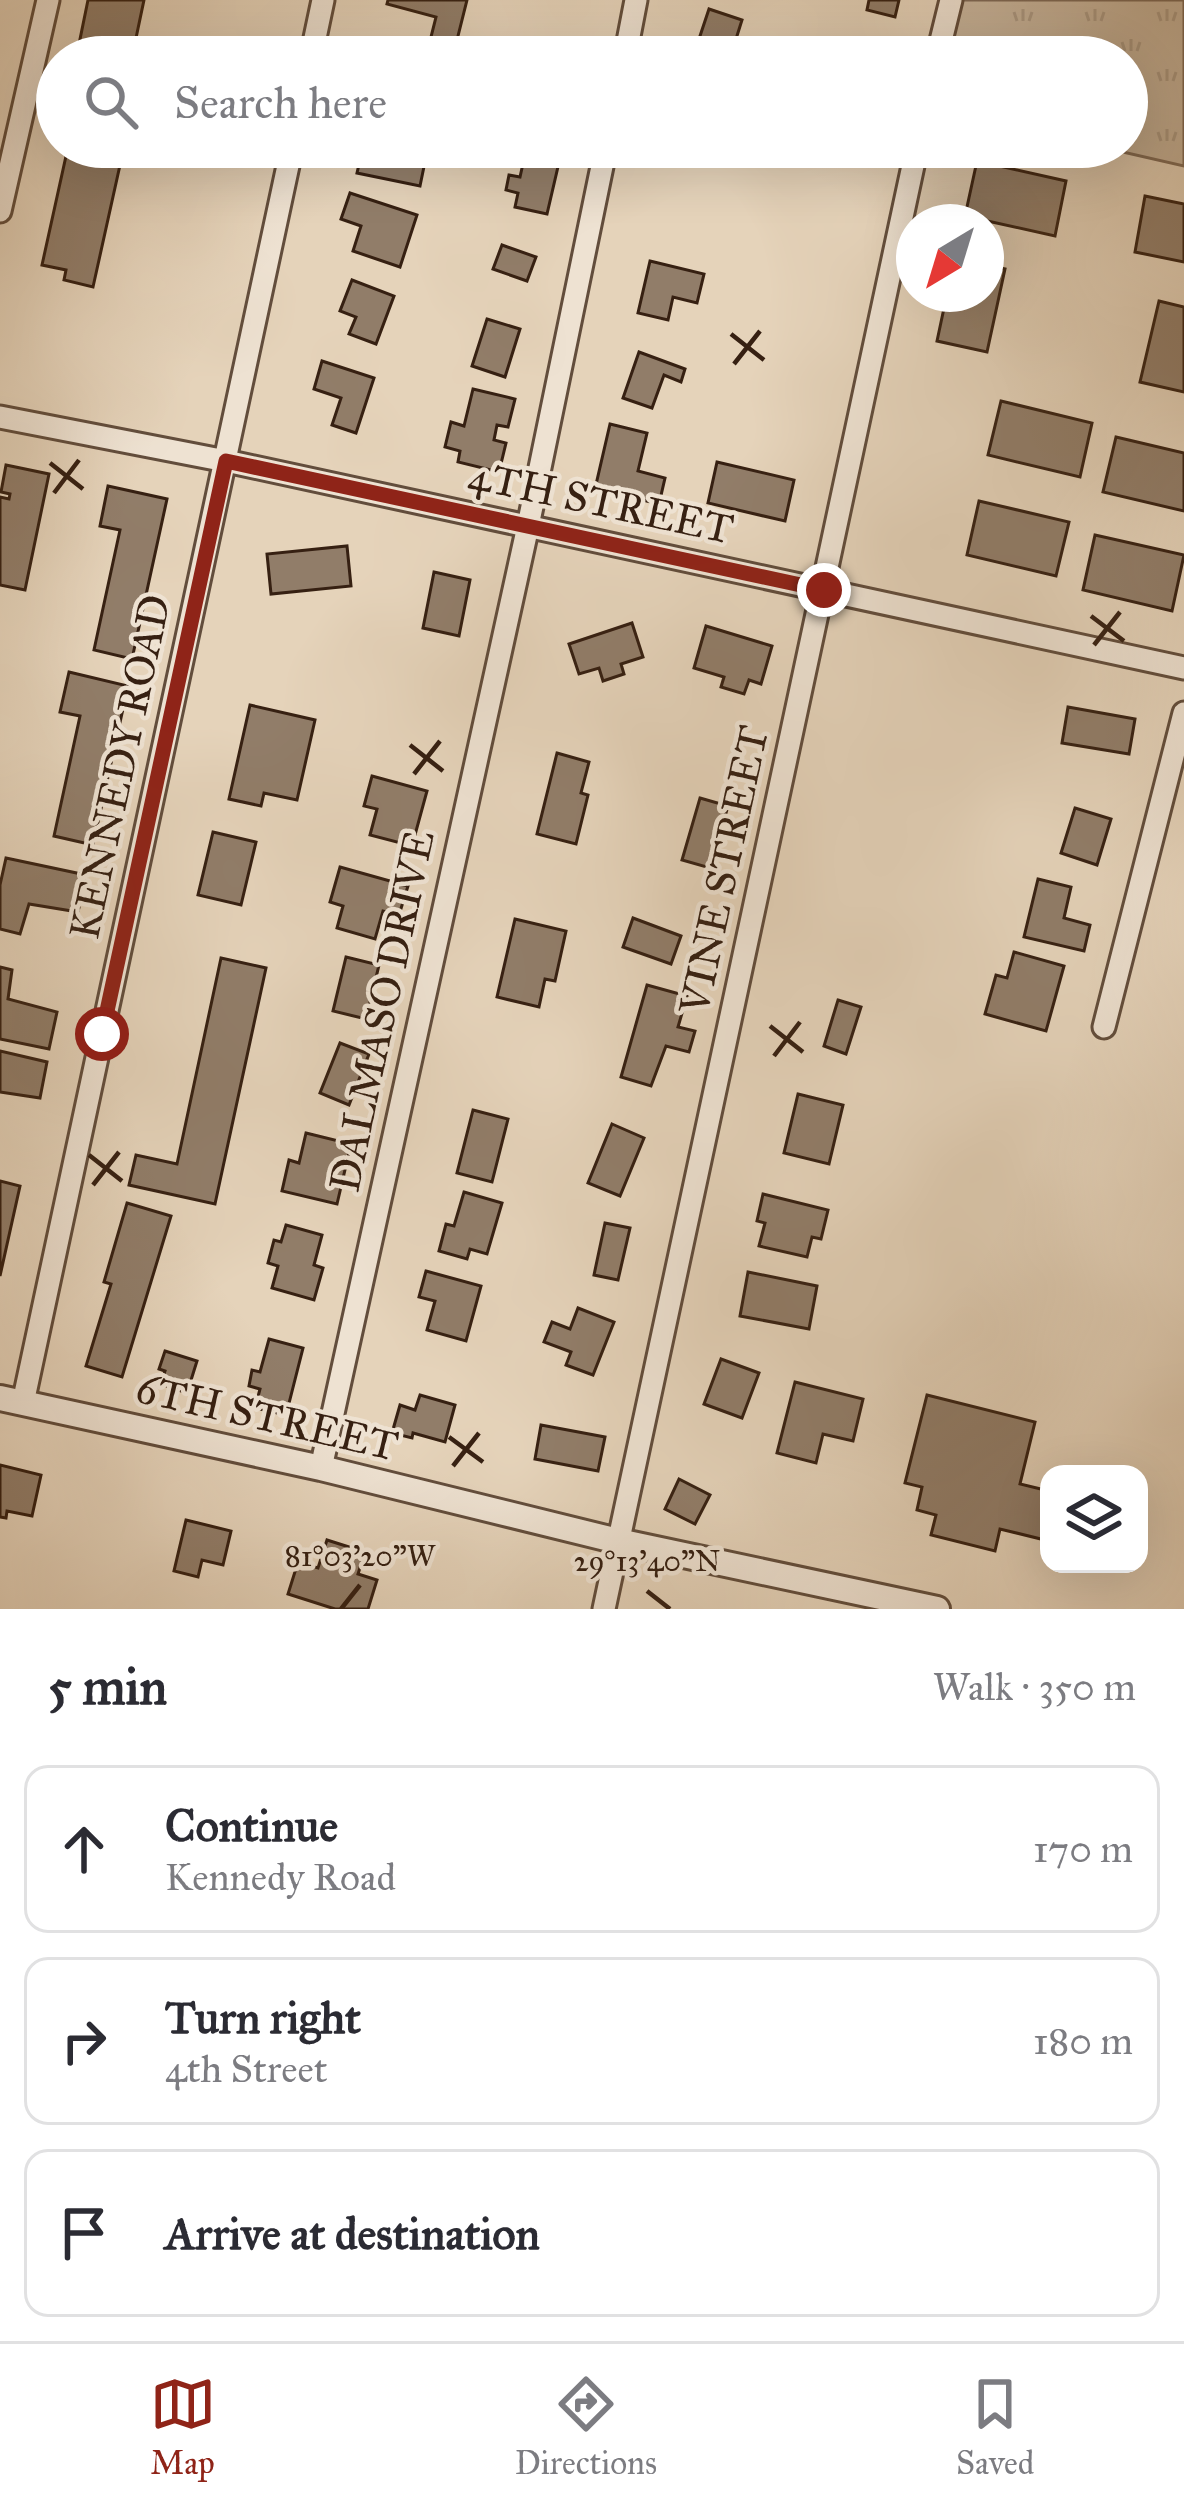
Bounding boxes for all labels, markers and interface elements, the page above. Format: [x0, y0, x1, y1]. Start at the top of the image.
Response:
search box [36, 36, 1148, 168]
icon: search [78, 69, 144, 135]
text: Search here [174, 75, 387, 130]
north arrow [896, 204, 1004, 312]
street label: 4TH STREET [464, 449, 738, 555]
route end [797, 563, 851, 617]
street label: KENNEDY ROAD [58, 590, 182, 944]
street label: VINE STREET [668, 721, 780, 1020]
street label: DALMASO DRIVE [318, 826, 446, 1196]
route start [75, 1007, 129, 1061]
street label: 6TH STREET [131, 1362, 403, 1472]
map controls [1040, 1465, 1148, 1573]
button: layers [1040, 1465, 1148, 1573]
text: 81°03'20"W [285, 1538, 437, 1574]
text: 29°13'40"N [574, 1543, 720, 1580]
text: 5 min [48, 1656, 167, 1718]
text: Walk · 350 m [933, 1663, 1136, 1711]
text: Continue [165, 1798, 338, 1853]
icon: ahead [51, 1816, 117, 1882]
text: 170 m [1033, 1825, 1133, 1873]
text: Kennedy Road [165, 1853, 396, 1901]
text: Turn right [165, 1990, 361, 2045]
icon: right [51, 2008, 117, 2074]
text: 180 m [1033, 2017, 1133, 2065]
text: 4th Street [165, 2045, 328, 2093]
icon: arrive [51, 2200, 117, 2266]
text: Arrive at destination [165, 2206, 540, 2261]
tab: Map [150, 2371, 216, 2483]
tab: Directions [515, 2371, 657, 2483]
tab: Saved [956, 2371, 1034, 2483]

